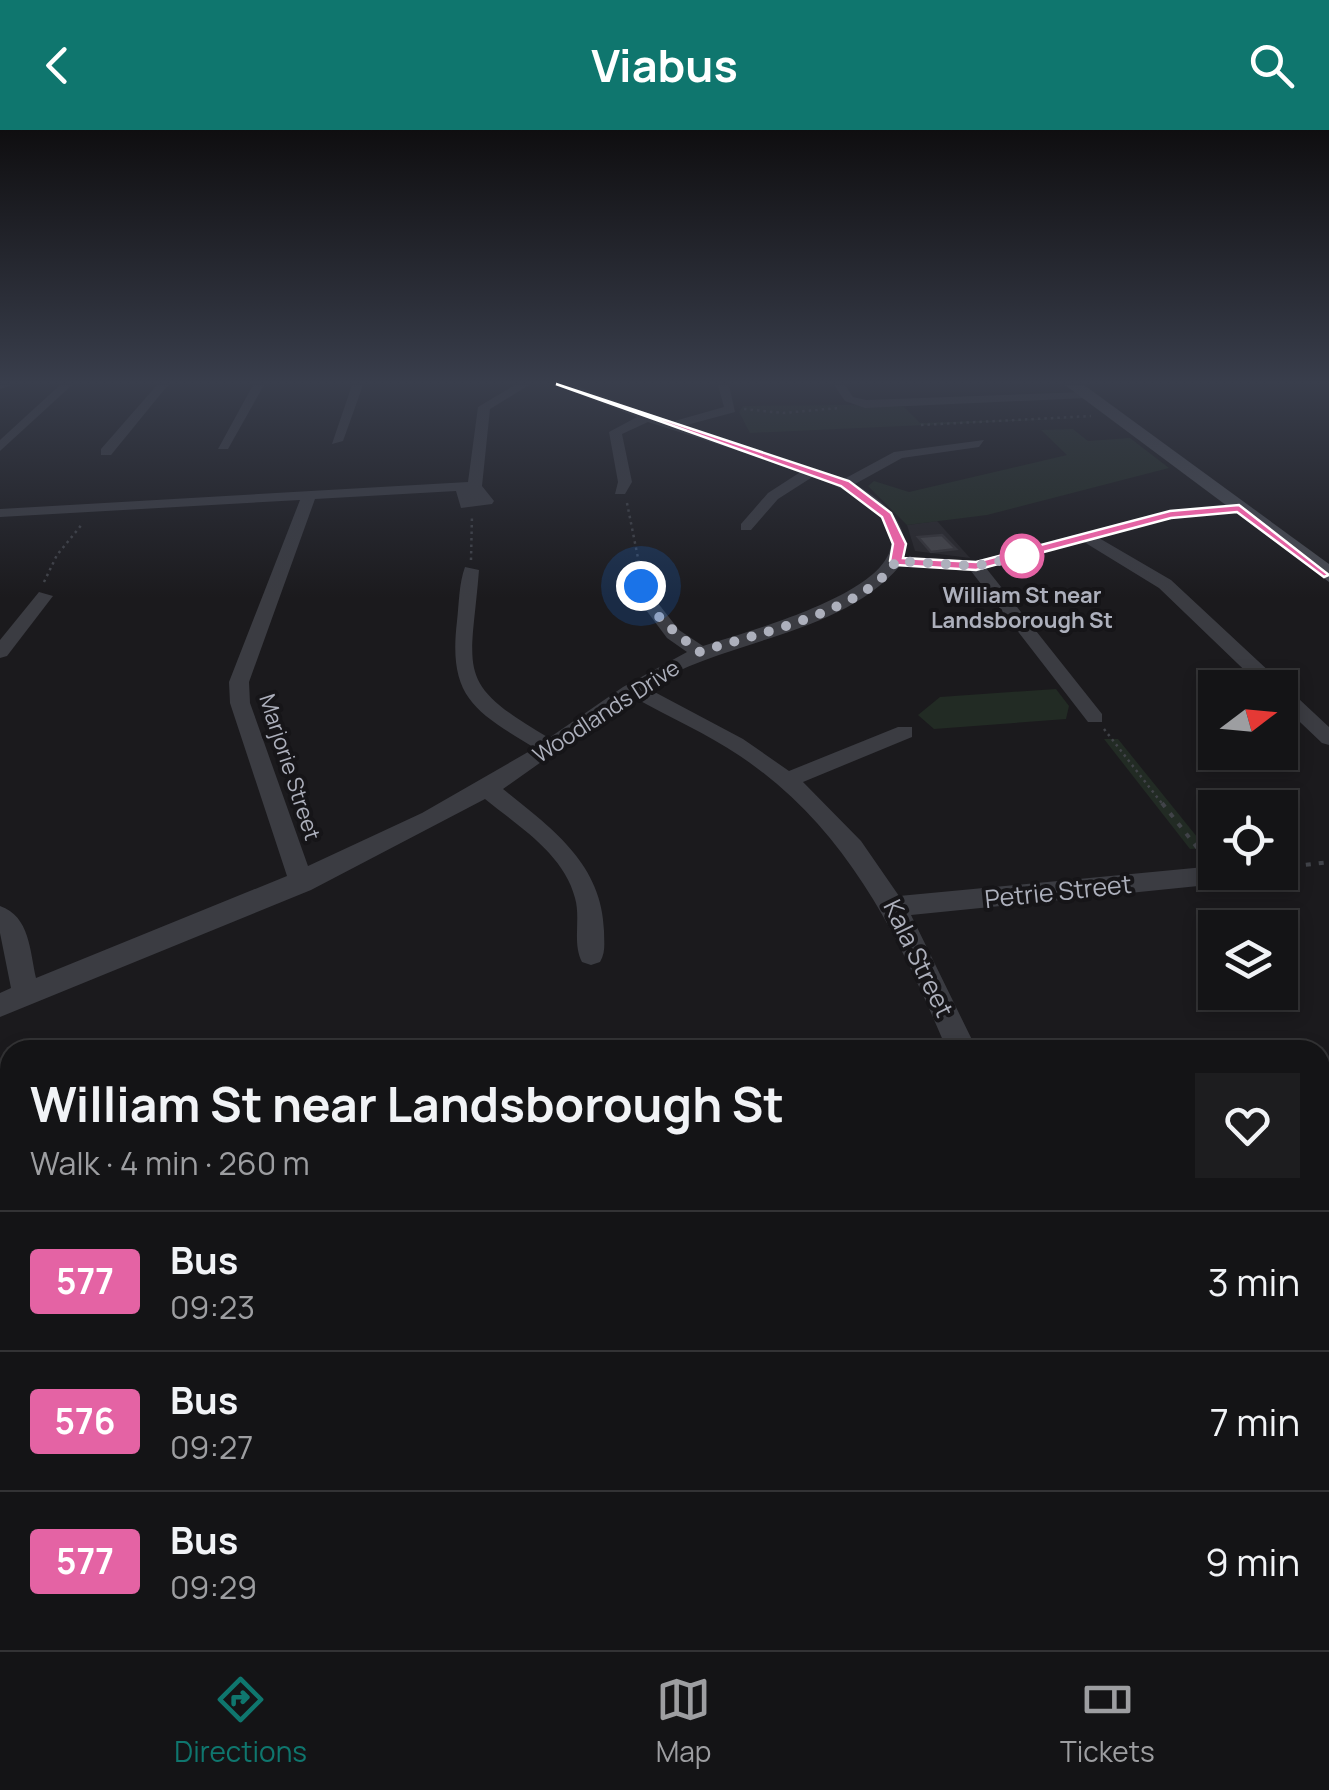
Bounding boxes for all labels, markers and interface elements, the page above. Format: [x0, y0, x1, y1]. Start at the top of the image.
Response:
text: Viabus [591, 34, 738, 96]
icon: back [30, 38, 85, 93]
icon: search [1244, 38, 1299, 93]
marker: William St near Landsborough St [1001, 535, 1043, 577]
your location [616, 561, 666, 611]
place label: William St near Landsborough St [931, 580, 1113, 635]
street label: Woodlands Drive [527, 652, 685, 770]
north arrow [1198, 670, 1298, 770]
map controls [1198, 670, 1298, 1010]
street label: Marjorie Street [252, 690, 328, 844]
button: locate [1198, 790, 1298, 890]
street label: Petrie Street [983, 866, 1133, 916]
street label: Kala Street [875, 893, 963, 1023]
button: layers [1198, 910, 1298, 1010]
text: William St near Landsborough St [30, 1071, 784, 1136]
button: heart [1195, 1073, 1300, 1178]
text: Walk · 4 min · 260 m [30, 1141, 310, 1185]
text: Bus [170, 1233, 238, 1285]
text: 3 min [1208, 1255, 1300, 1307]
text: 577 [56, 1257, 114, 1305]
text: 09:23 [170, 1285, 255, 1329]
text: Bus [170, 1373, 238, 1425]
text: 7 min [1210, 1395, 1300, 1447]
text: 576 [55, 1397, 115, 1445]
text: 09:27 [170, 1425, 253, 1469]
text: Bus [170, 1513, 238, 1565]
text: 9 min [1205, 1535, 1300, 1587]
text: 577 [56, 1537, 114, 1585]
text: 09:29 [170, 1565, 257, 1609]
tab: Directions [174, 1672, 307, 1770]
tab: Map [656, 1672, 711, 1770]
tab: Tickets [1060, 1672, 1155, 1770]

